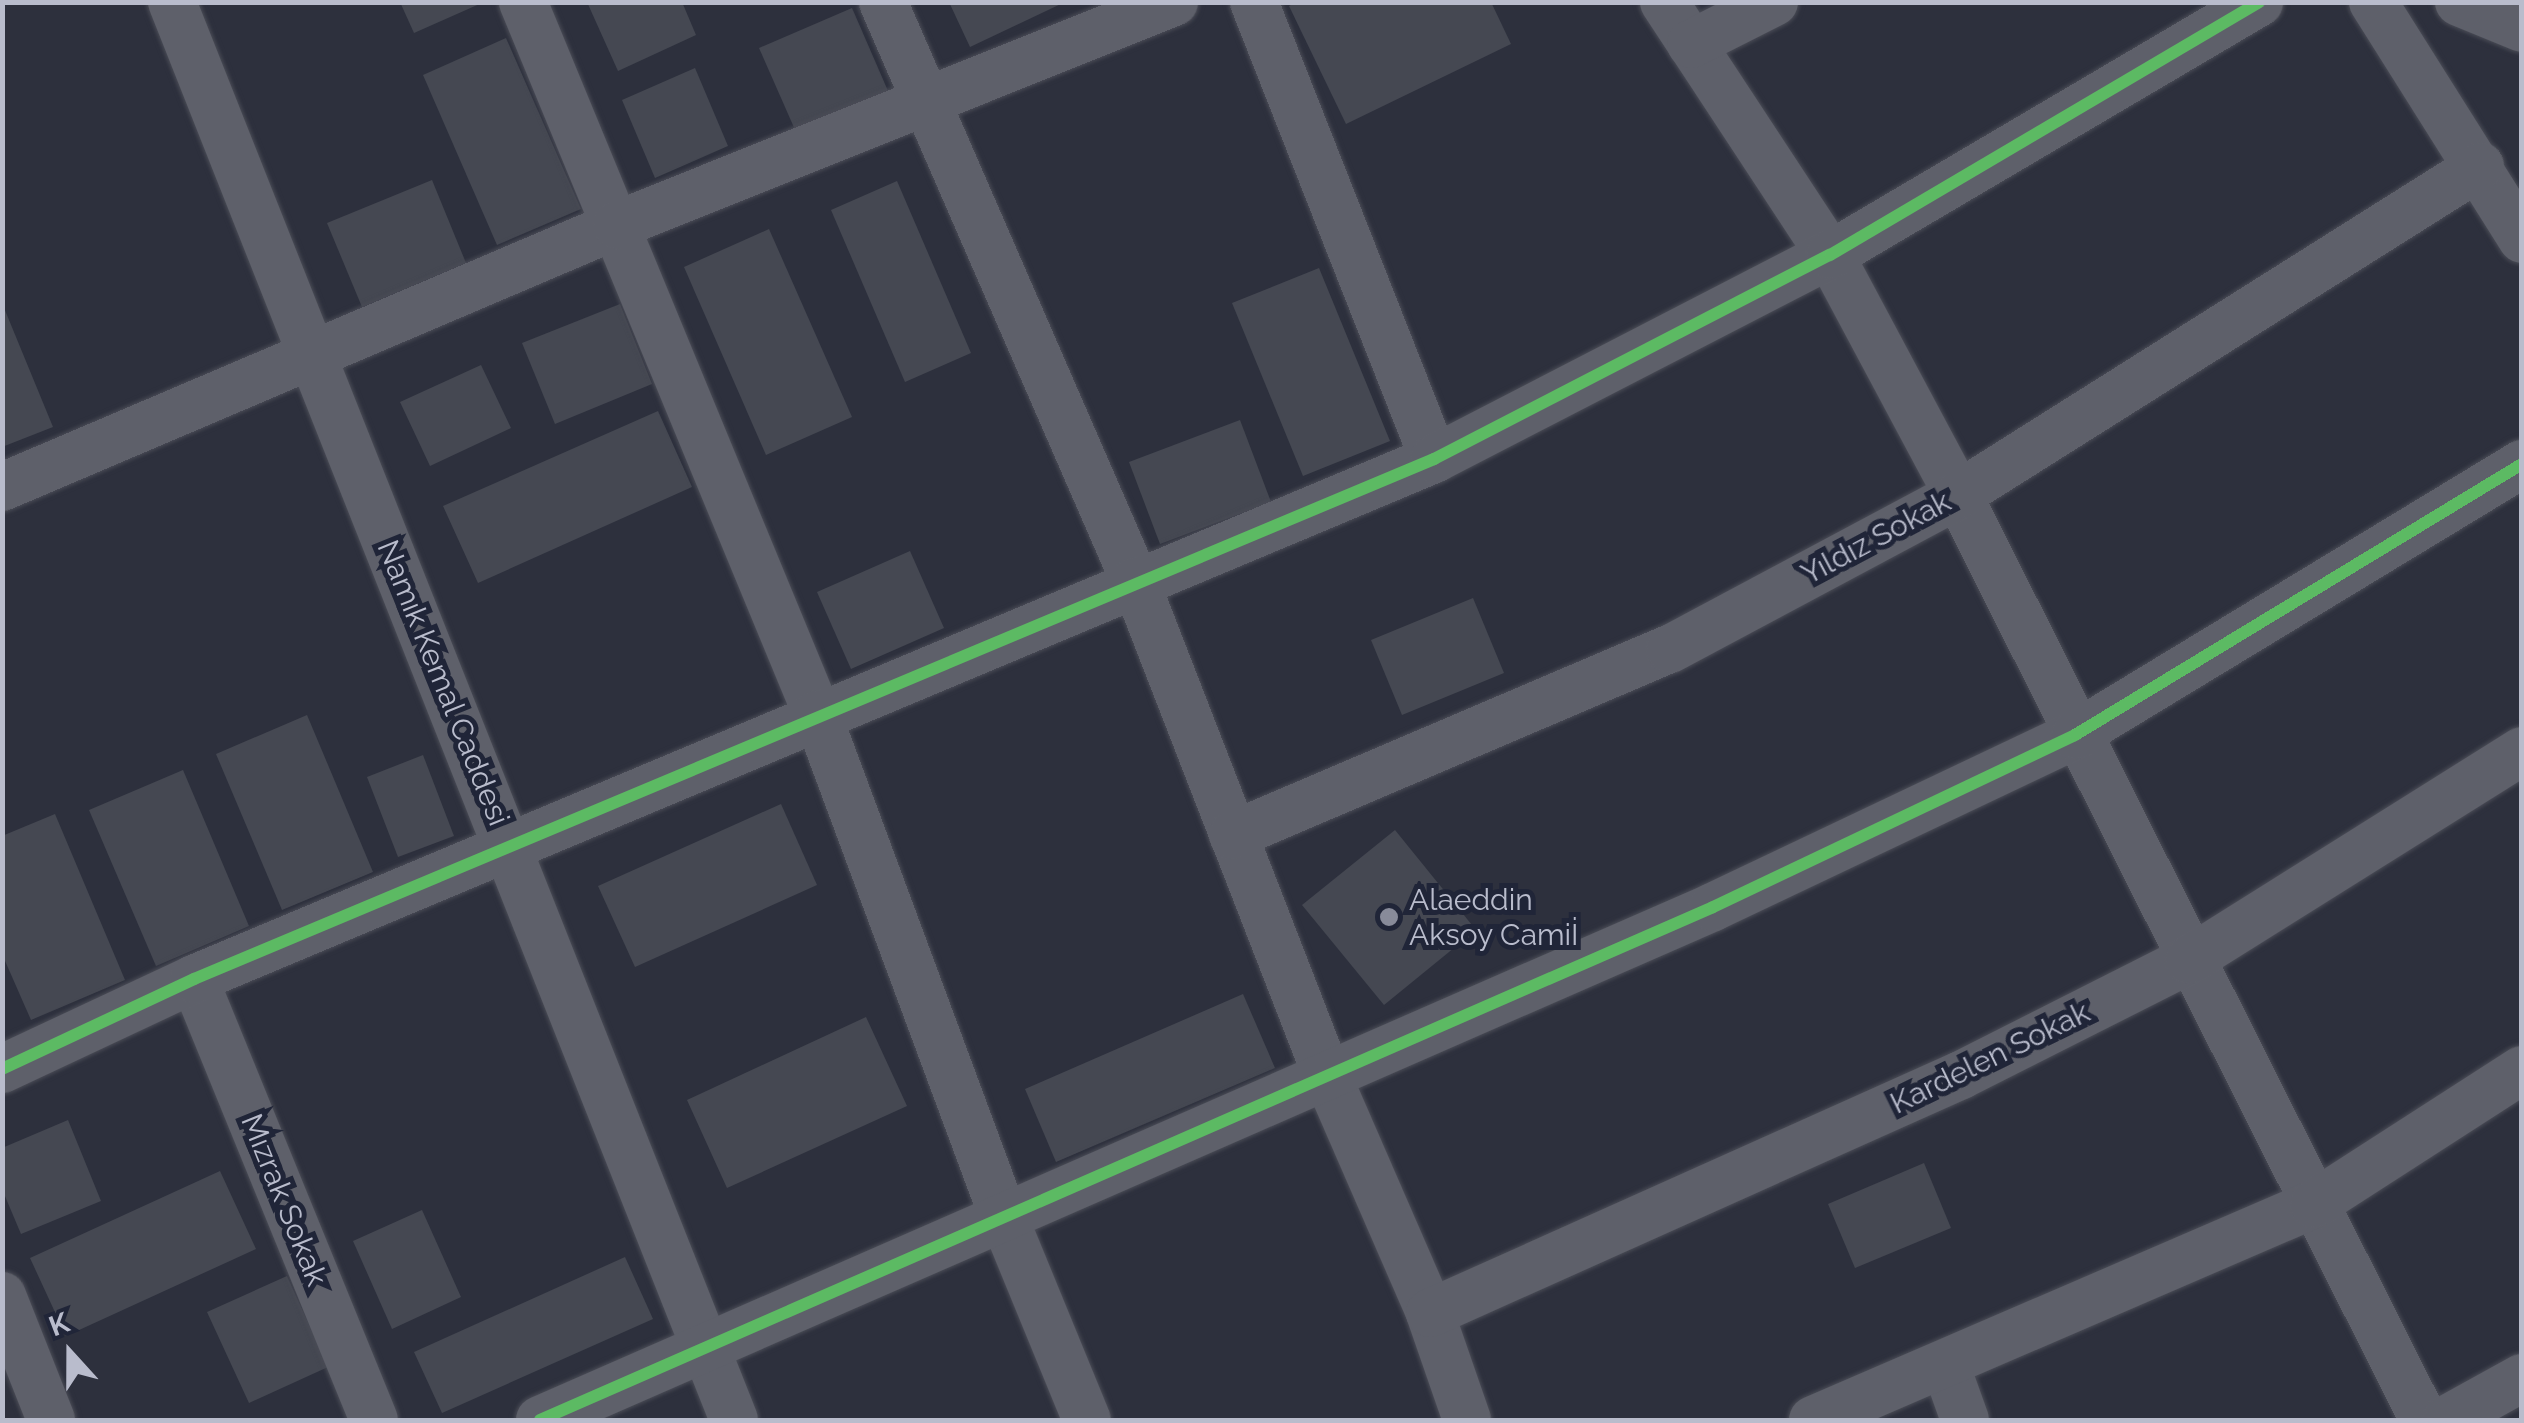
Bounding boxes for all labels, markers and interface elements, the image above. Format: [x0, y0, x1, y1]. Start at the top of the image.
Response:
street label: Yıldız Sokak [1795, 484, 1957, 592]
street label: Namık Kemal Caddesi [369, 535, 517, 831]
place label: Alaeddin Aksoy Camiİ [1409, 882, 1579, 952]
marker: Alaeddin Aksoy Camiİ [1378, 906, 1400, 928]
street label: Kardelen Sokak [1885, 994, 2095, 1122]
street label: Mızrak Sokak [233, 1109, 335, 1291]
north arrow [20, 1303, 120, 1403]
text: K [44, 1306, 74, 1343]

